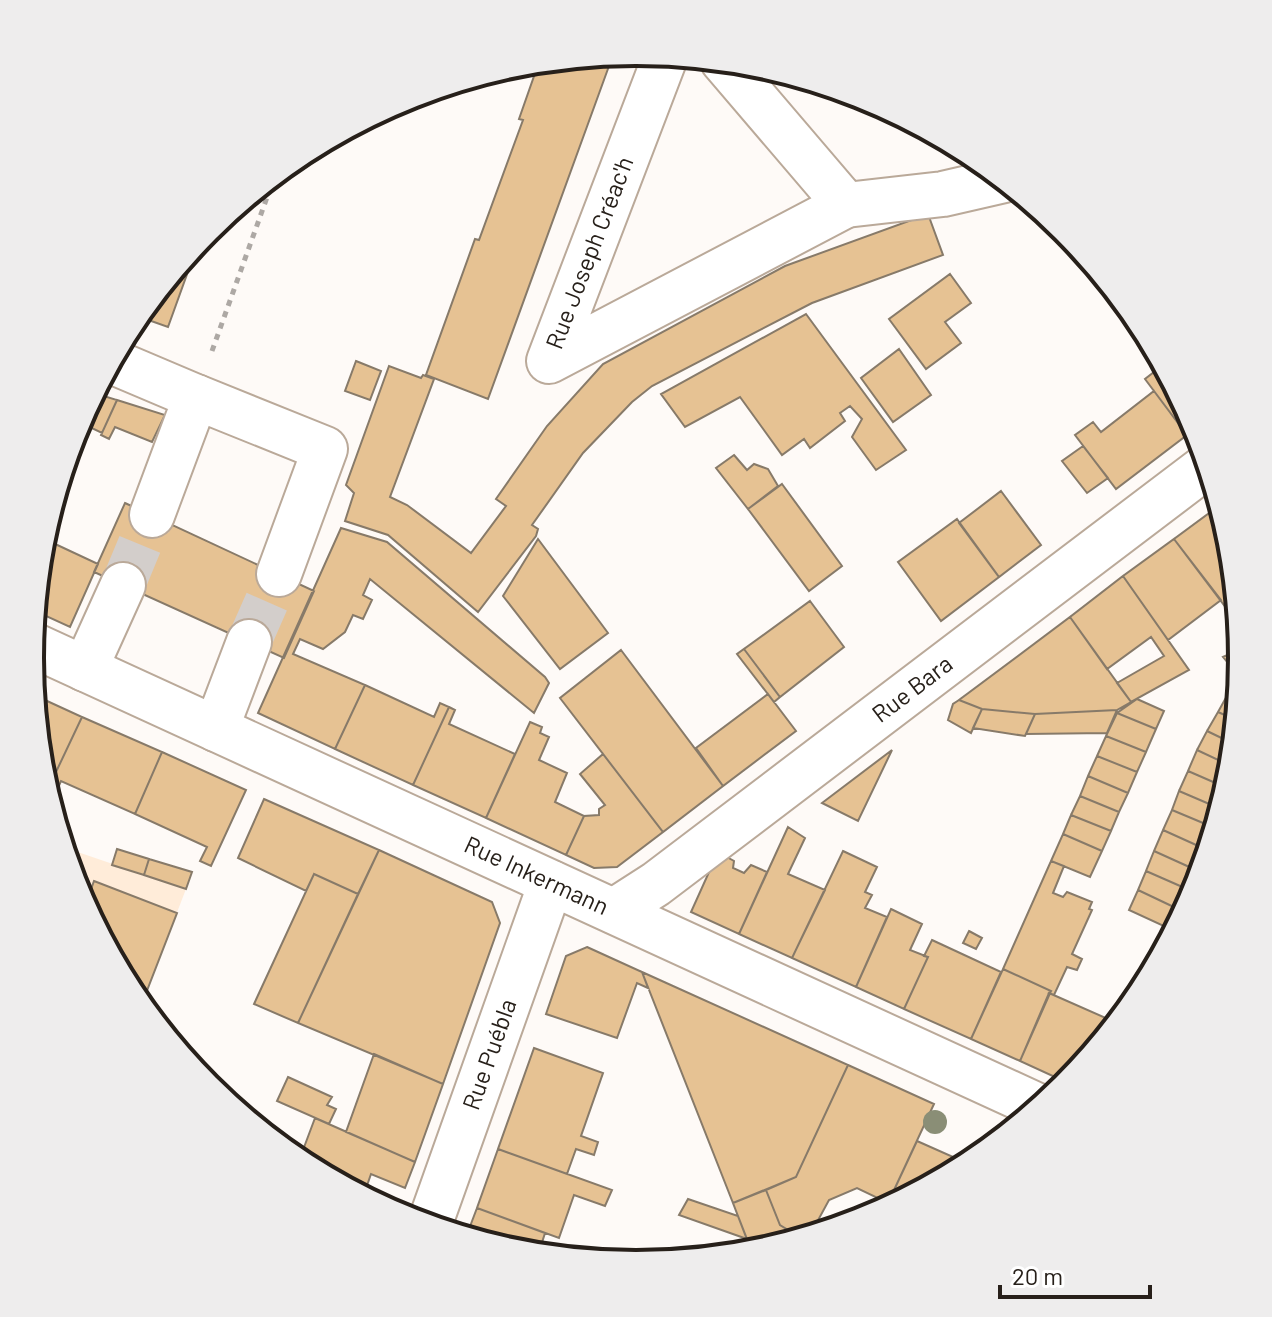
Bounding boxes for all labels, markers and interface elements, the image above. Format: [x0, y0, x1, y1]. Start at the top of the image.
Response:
street label: Rue Joseph Créac'h [539, 152, 639, 353]
street label: Rue Bara [866, 648, 958, 728]
street label: Rue Inkermann [460, 829, 614, 920]
street label: Rue Puébla [455, 995, 522, 1114]
scale bar [1000, 1249, 1150, 1299]
text: 20 m [1012, 1261, 1063, 1290]

